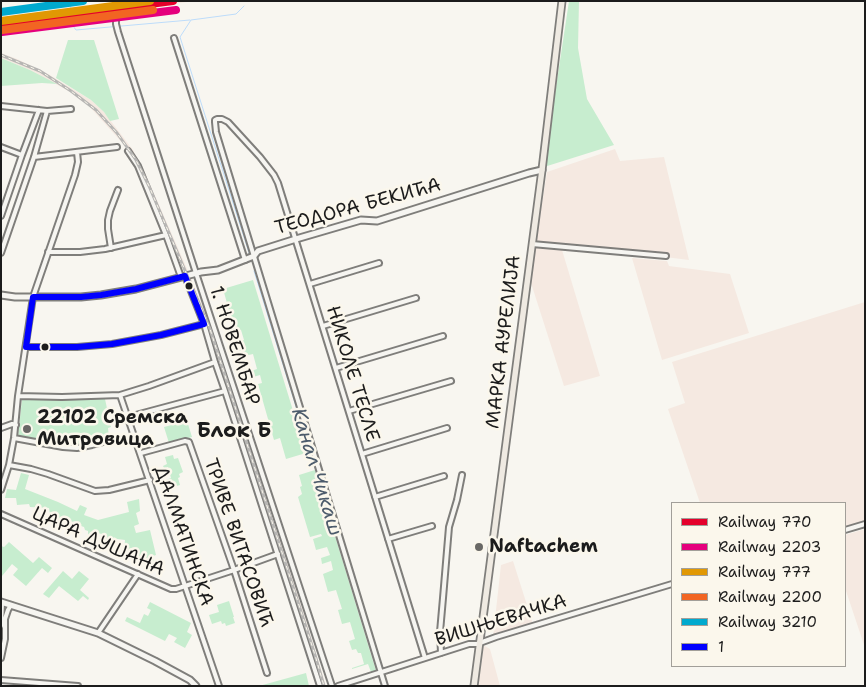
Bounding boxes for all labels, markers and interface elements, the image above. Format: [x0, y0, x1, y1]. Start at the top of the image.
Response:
street label: ТЕОДОРА БЕКИЋА [273, 174, 443, 240]
street label: МАРКА АУРЕЛИЈА [482, 254, 526, 430]
unlabelled marker [184, 281, 194, 291]
street label: 1. НОВЕМБАР [204, 284, 264, 408]
street label: НИКОЛЕ ТЕСЛЕ [320, 303, 384, 445]
unlabelled marker [40, 342, 50, 352]
water label: Канал Чикаш [285, 405, 347, 539]
place label: 22102 Сремска Митровица [37, 407, 188, 451]
district label: Блок Б [197, 419, 271, 445]
marker: 22102 Сремска Митровица [21, 423, 33, 435]
street label: ТРИВЕ ВИТАСОВИЋ [198, 456, 278, 630]
street label: ДАЛМАТИНСКА [148, 463, 218, 609]
legend [671, 502, 846, 667]
street label: ЦАРА ДУШАНА [28, 503, 168, 581]
text: Railway 770 [718, 512, 812, 532]
place label: Naftachem [489, 536, 598, 558]
text: Railway 2203 [718, 537, 821, 557]
marker: Naftachem [473, 541, 485, 553]
text: Railway 777 [718, 562, 811, 582]
text: Railway 2200 [718, 587, 822, 607]
street label: ВИШЊЕВАЧКА [432, 590, 570, 652]
text: Railway 3210 [718, 612, 817, 632]
text: 1 [718, 637, 724, 657]

